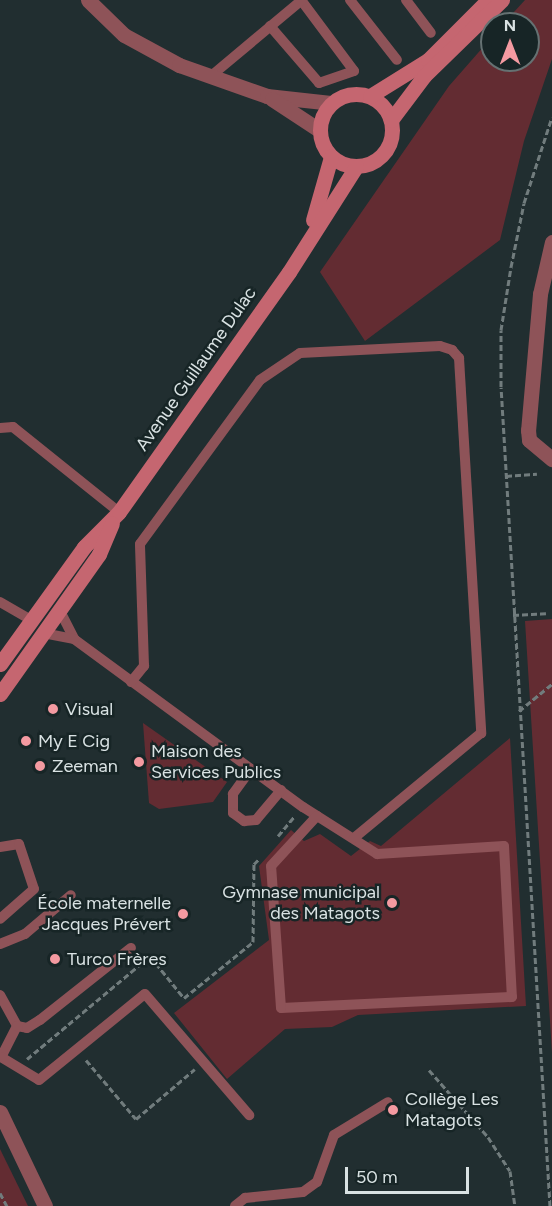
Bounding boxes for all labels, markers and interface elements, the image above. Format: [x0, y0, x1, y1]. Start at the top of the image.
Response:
north arrow [480, 12, 540, 72]
text: N [504, 16, 516, 35]
street label: Avenue Guillaume Dulac [131, 283, 261, 455]
place label: Visual [65, 698, 113, 720]
marker: Visual [46, 702, 60, 716]
place label: My E Cig [38, 730, 110, 752]
marker: My E Cig [19, 734, 33, 748]
place label: Maison des Services Publics [151, 741, 281, 783]
place label: Zeeman [52, 755, 118, 777]
marker: Maison des Services Publics [132, 755, 146, 769]
marker: Zeeman [33, 759, 47, 773]
place label: Gymnase municipal des Matagots [222, 882, 380, 924]
place label: École maternelle Jacques Prévert [37, 893, 171, 936]
marker: Gymnase municipal des Matagots [385, 896, 399, 910]
marker: École maternelle Jacques Prévert [176, 907, 190, 921]
place label: Turco Frères [67, 948, 167, 970]
marker: Turco Frères [48, 952, 62, 966]
place label: Collège Les Matagots [405, 1089, 499, 1132]
marker: Collège Les Matagots [386, 1103, 400, 1117]
scale bar [348, 1155, 472, 1193]
text: 50 m [356, 1166, 398, 1188]

